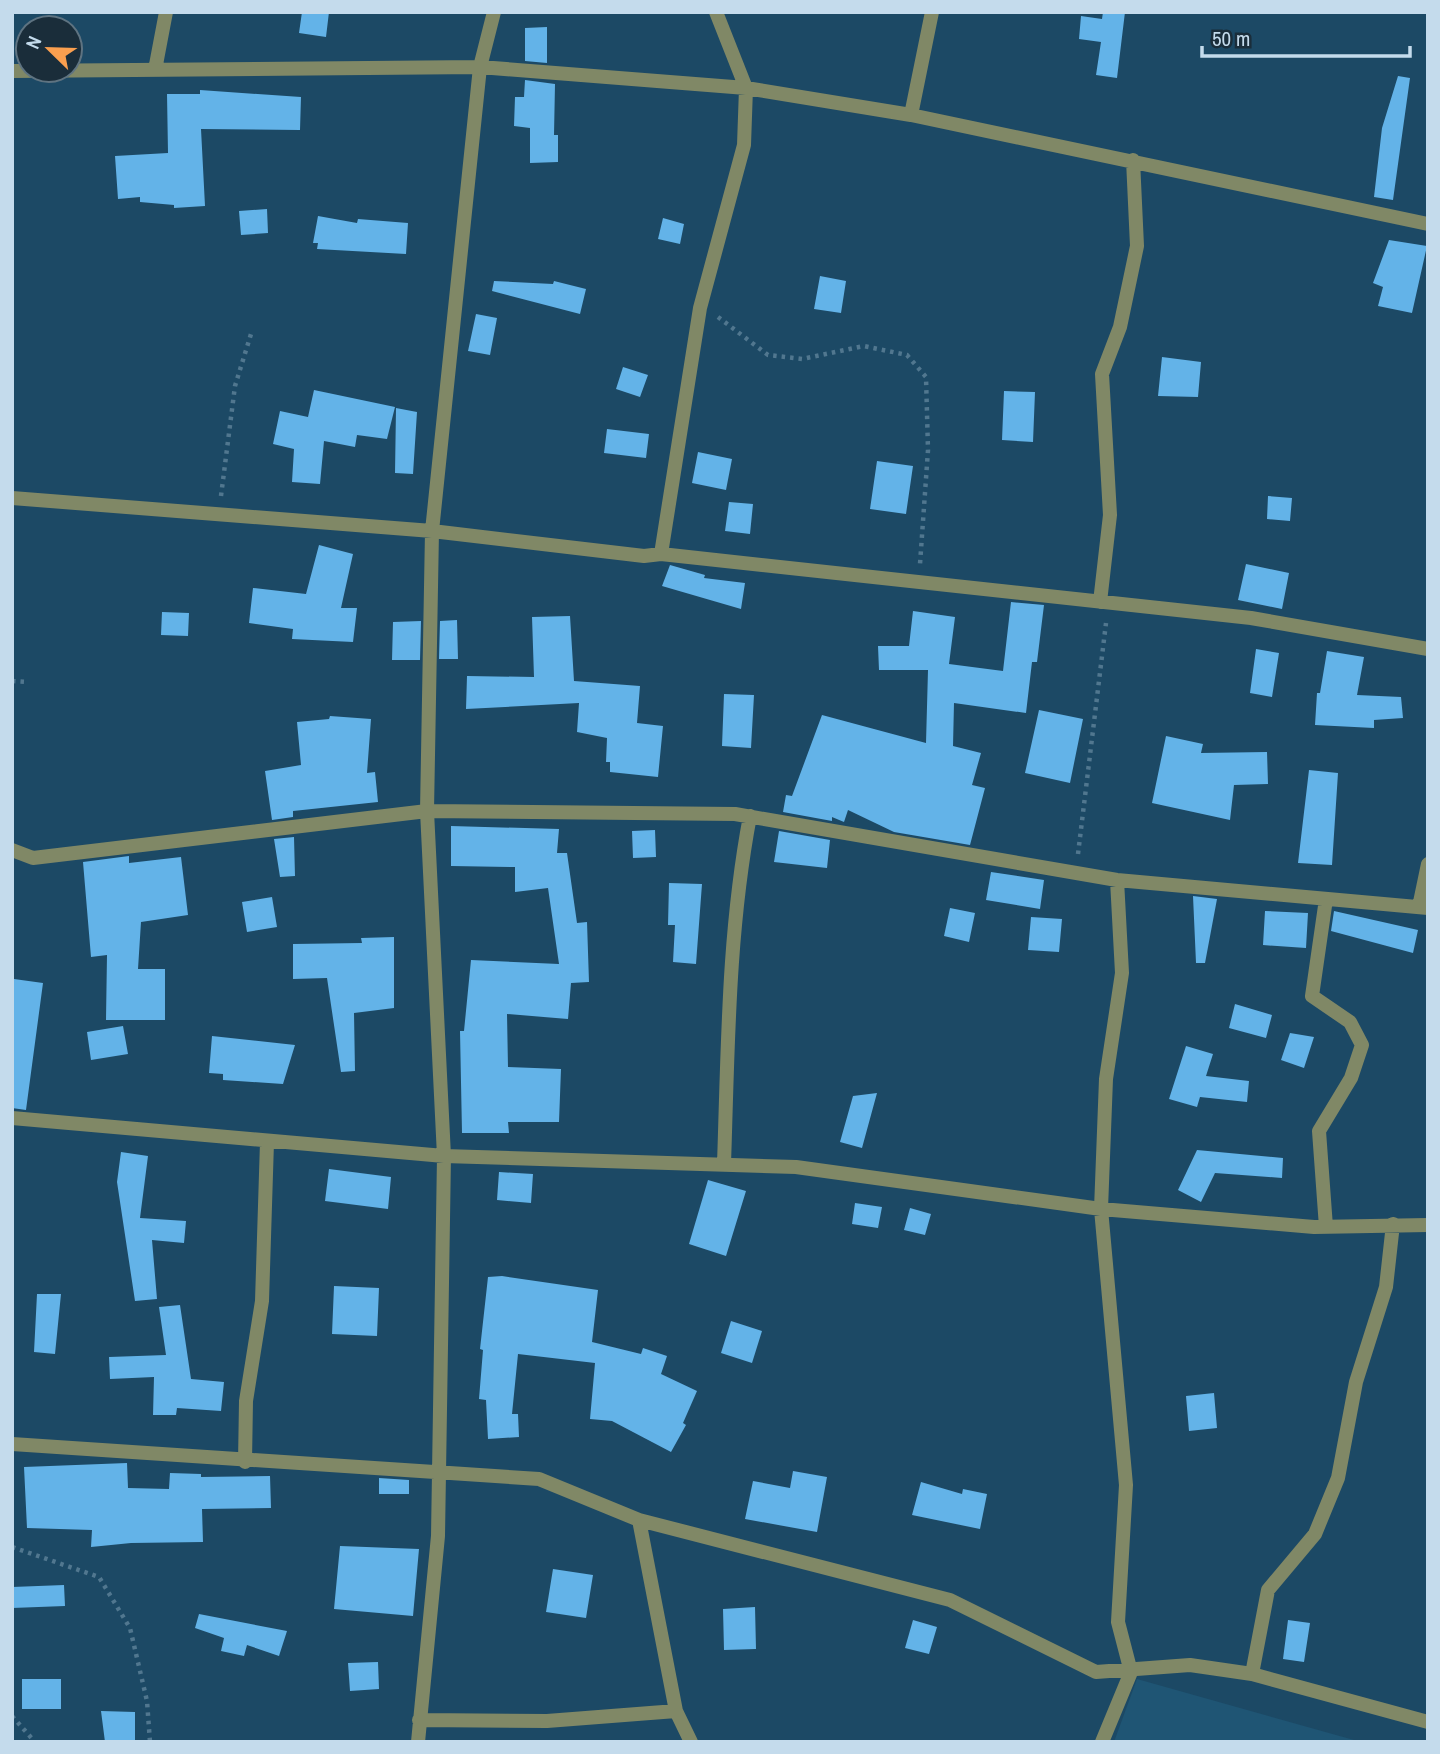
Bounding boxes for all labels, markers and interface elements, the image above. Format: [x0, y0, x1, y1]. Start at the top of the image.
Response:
north arrow [14, 14, 84, 84]
scale bar [1202, 14, 1410, 58]
text: 50 m [1212, 24, 1250, 53]
text: N [19, 32, 48, 53]

